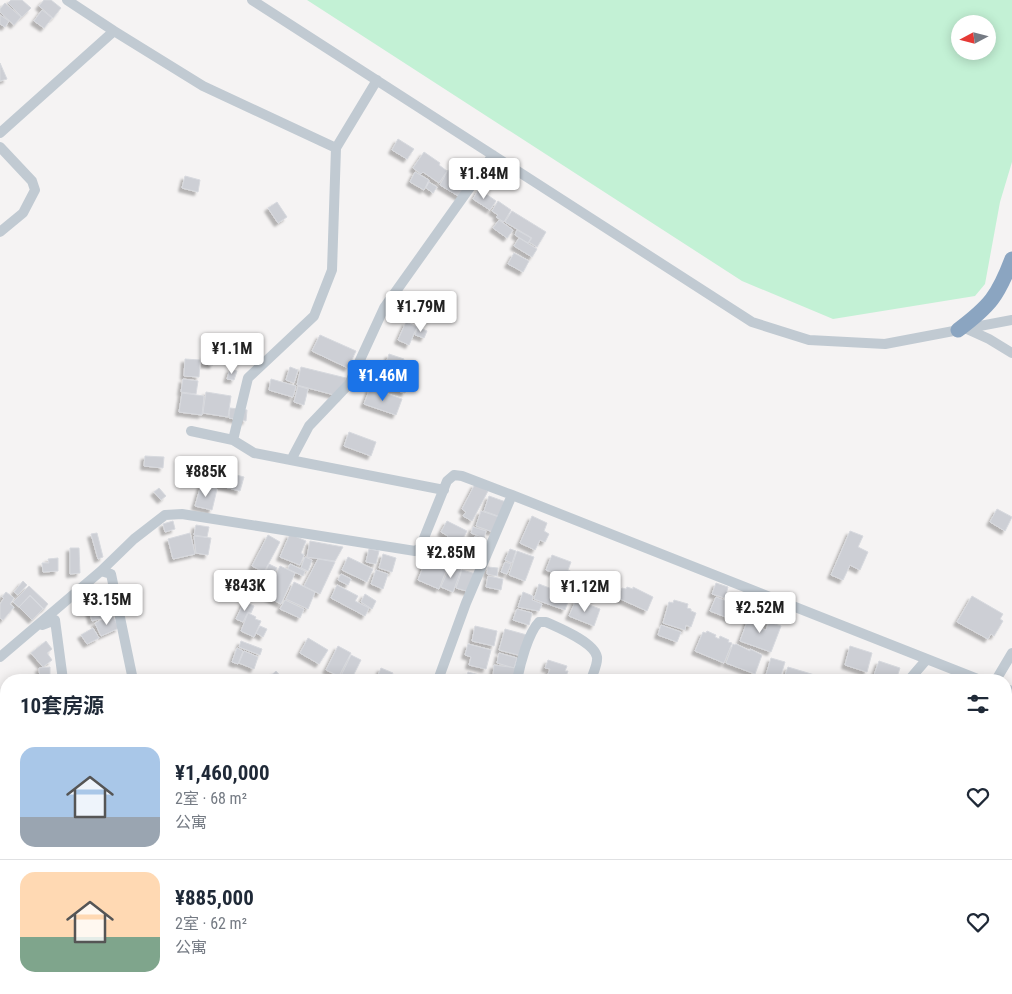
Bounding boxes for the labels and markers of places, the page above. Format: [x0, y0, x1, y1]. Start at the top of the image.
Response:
pin: ¥1.84M [443, 158, 525, 200]
pin: ¥1.79M [380, 290, 462, 333]
pin: ¥1.1M [197, 332, 267, 375]
pin: ¥1.46M [342, 360, 424, 402]
pin: ¥885K [171, 456, 241, 498]
pin: ¥2.85M [410, 536, 492, 579]
pin: ¥843K [210, 570, 280, 612]
pin: ¥1.12M [544, 570, 626, 613]
pin: ¥3.15M [66, 584, 148, 626]
pin: ¥2.52M [719, 592, 801, 634]

